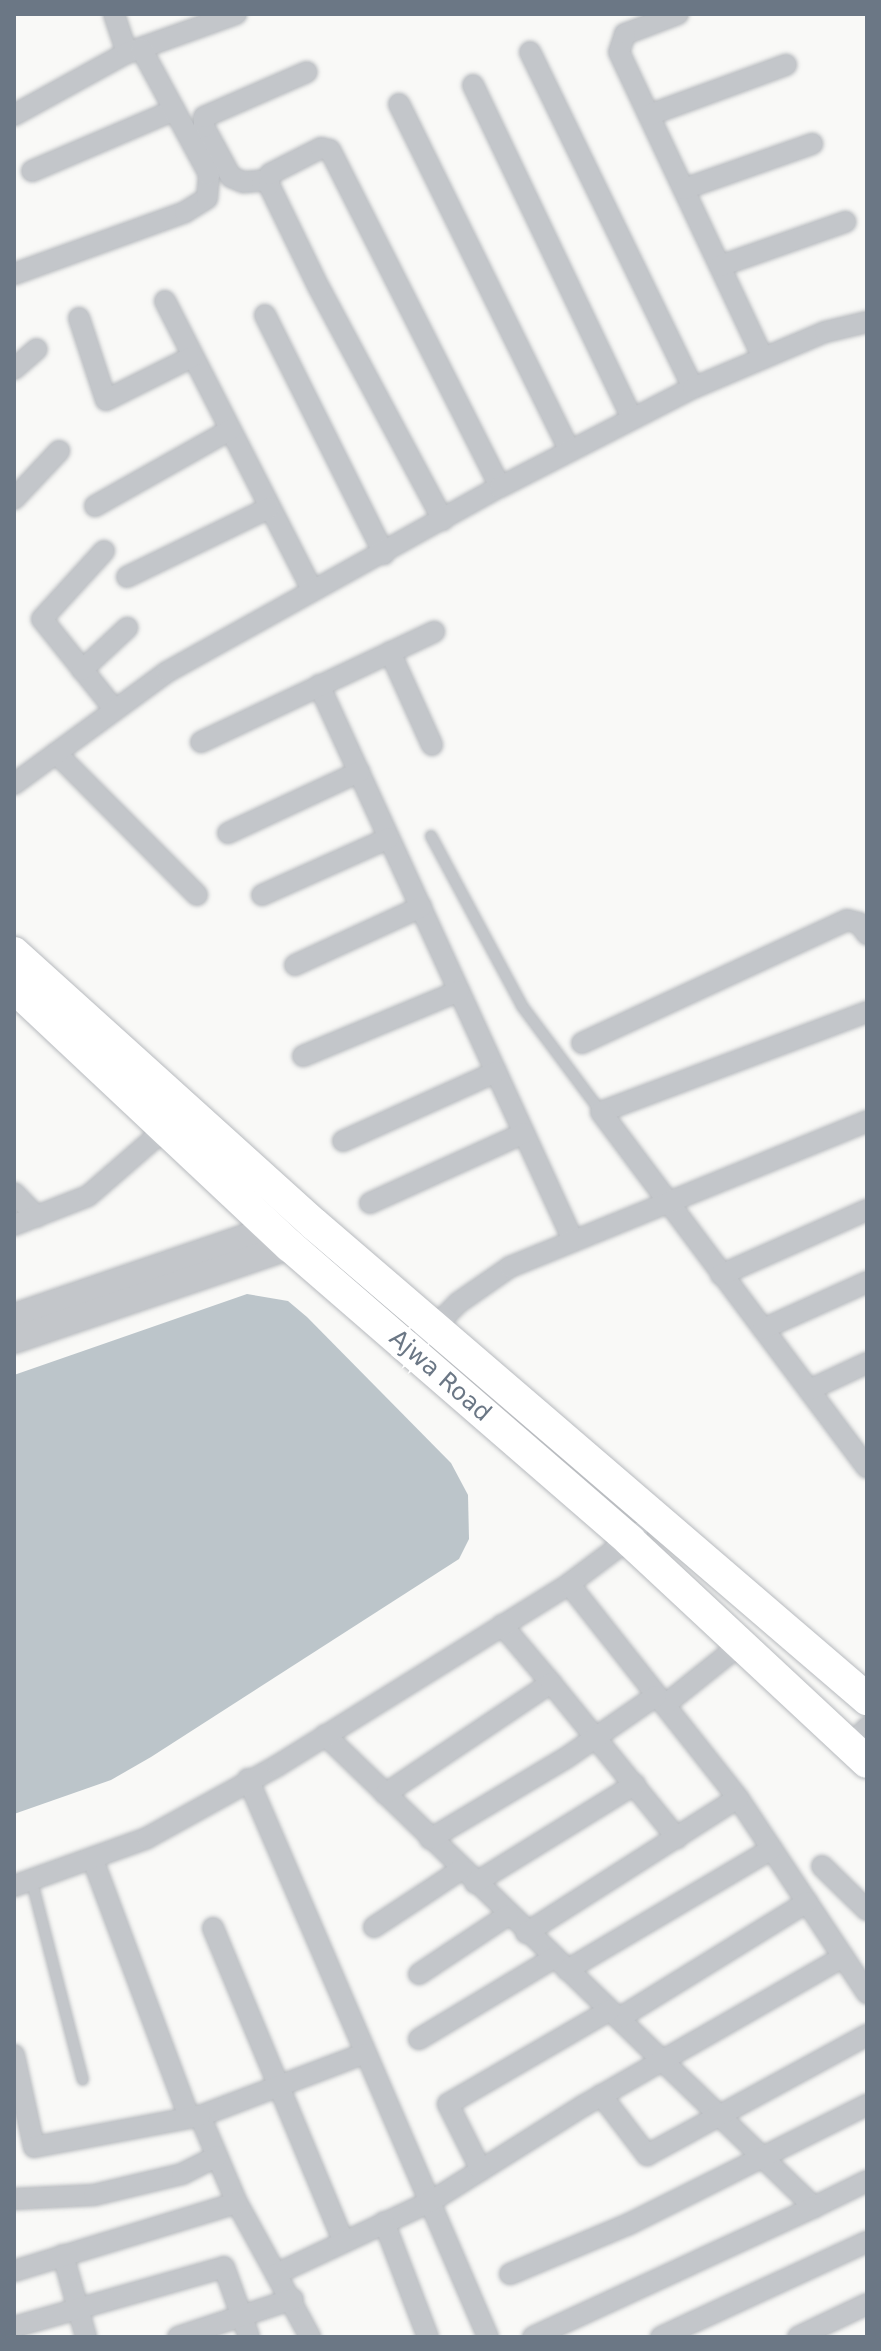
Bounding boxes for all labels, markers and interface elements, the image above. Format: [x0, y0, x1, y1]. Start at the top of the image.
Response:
street label: Ajwa Road [383, 1324, 497, 1428]

